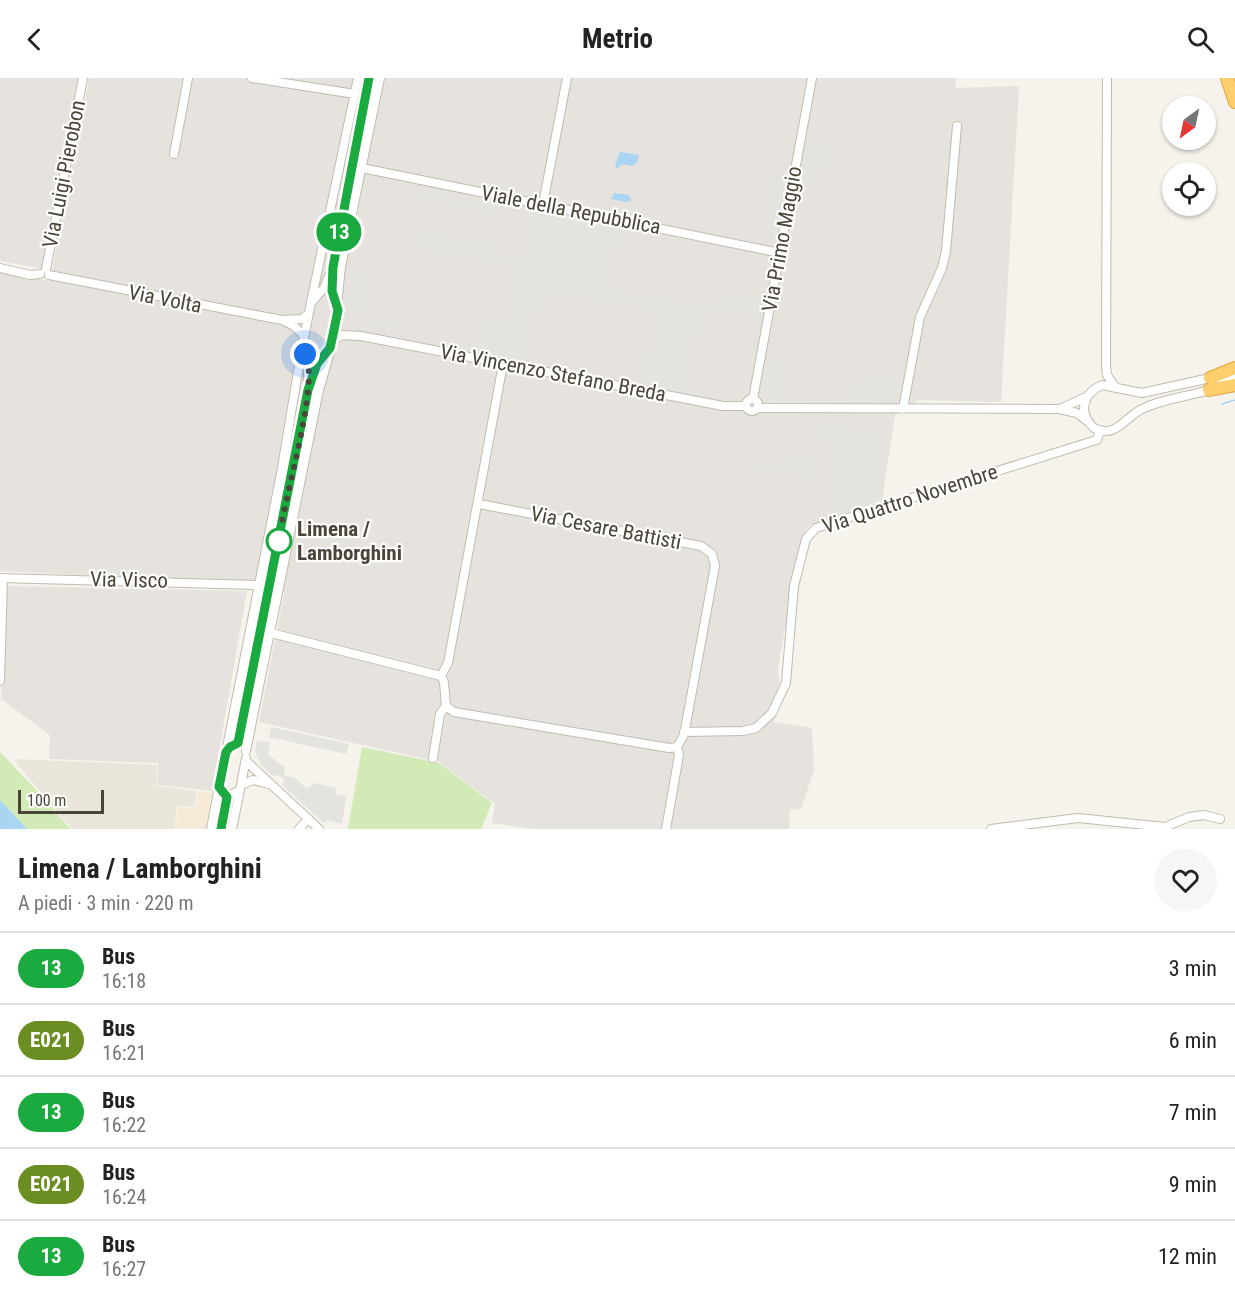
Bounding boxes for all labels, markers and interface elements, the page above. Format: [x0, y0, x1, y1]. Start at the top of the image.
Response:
icon: back [18, 23, 51, 56]
text: Metrio [582, 23, 653, 55]
icon: search [1184, 23, 1217, 56]
north arrow [1162, 96, 1216, 150]
map controls [1162, 96, 1216, 216]
street label: Via Luigi Pierobon [38, 98, 90, 250]
button: locate [1162, 162, 1216, 216]
street label: Via Primo Maggio [757, 164, 807, 314]
street label: Viale della Repubblica [479, 181, 663, 239]
line badge: 13 [312, 212, 366, 252]
text: 13 [328, 220, 350, 244]
street label: Via Volta [126, 280, 204, 318]
your location [290, 339, 320, 369]
street label: Via Vincenzo Stefano Breda [438, 339, 668, 407]
street label: Via Quattro Novembre [819, 459, 1001, 539]
street label: Via Cesare Battisti [529, 502, 683, 554]
place label: Limena / Lamborghini [297, 517, 402, 565]
marker: Limena / Lamborghini [266, 528, 292, 554]
street label: Via Visco [90, 567, 168, 593]
scale bar [18, 787, 104, 814]
text: 100 m [27, 791, 66, 810]
button: heart [1154, 849, 1217, 912]
text: Limena / Lamborghini [18, 852, 262, 885]
text: A piedi · 3 min · 220 m [18, 891, 194, 915]
text: Bus [102, 944, 135, 969]
text: 13 [40, 956, 62, 980]
text: 3 min [1169, 956, 1217, 981]
text: 16:18 [102, 969, 146, 993]
text: Bus [102, 1016, 135, 1041]
text: E021 [30, 1028, 72, 1052]
text: 6 min [1169, 1028, 1217, 1053]
text: 16:21 [102, 1041, 146, 1065]
text: Bus [102, 1088, 135, 1113]
text: 13 [40, 1100, 62, 1124]
text: 7 min [1169, 1100, 1217, 1125]
text: 16:22 [102, 1113, 146, 1137]
text: Bus [102, 1160, 135, 1185]
text: E021 [30, 1172, 72, 1196]
text: 9 min [1169, 1172, 1217, 1197]
text: 16:24 [102, 1185, 146, 1209]
text: Bus [102, 1232, 135, 1257]
text: 13 [40, 1244, 62, 1268]
text: 12 min [1158, 1244, 1217, 1269]
text: 16:27 [102, 1257, 146, 1281]

